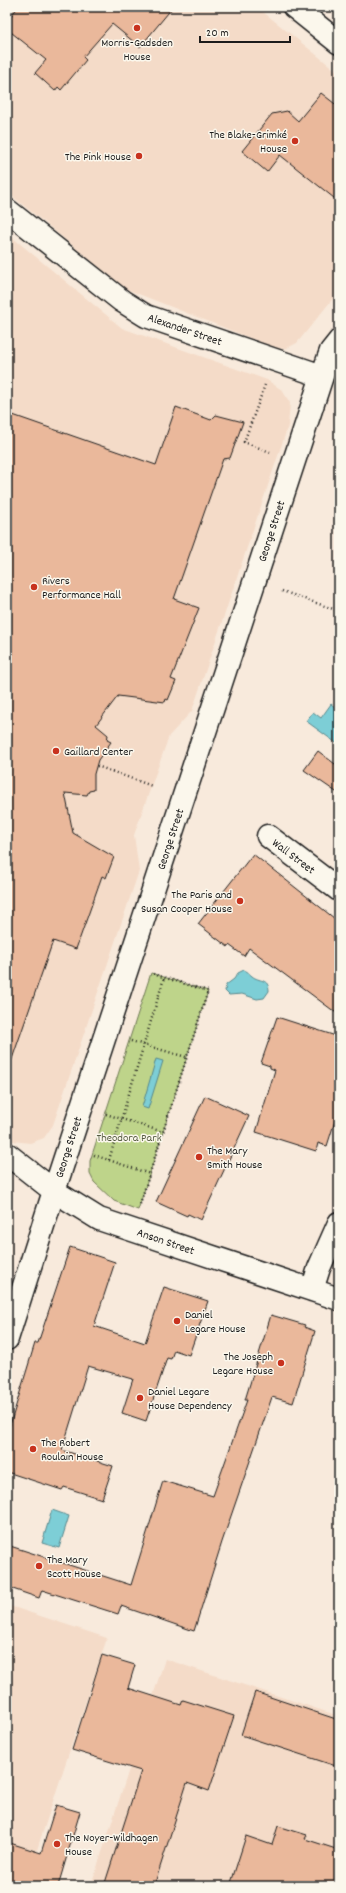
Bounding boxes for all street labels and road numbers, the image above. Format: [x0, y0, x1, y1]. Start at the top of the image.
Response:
street label: Alexander Street [145, 310, 224, 351]
street label: George Street [255, 498, 291, 564]
street label: George Street [154, 806, 190, 872]
street label: Wall Street [268, 835, 319, 879]
street label: George Street [52, 1114, 88, 1180]
street label: Anson Street [134, 1225, 197, 1260]

